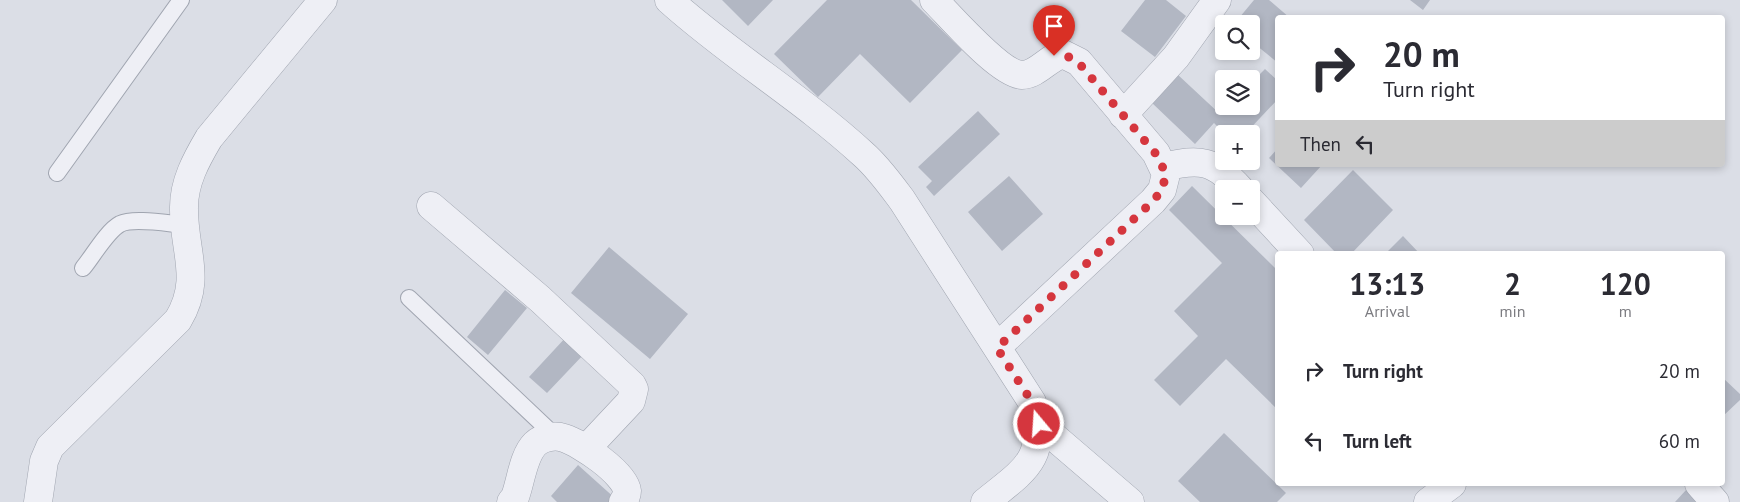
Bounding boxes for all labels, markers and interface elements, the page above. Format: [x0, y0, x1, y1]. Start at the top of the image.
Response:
pin [1033, 5, 1075, 56]
icon: arrive [1040, 12, 1068, 40]
map controls [1215, 15, 1260, 225]
button: search [1215, 15, 1260, 60]
text: 20 m [1383, 31, 1460, 77]
icon: right [1300, 35, 1365, 100]
button: layers [1215, 70, 1260, 115]
text: Turn right [1383, 75, 1475, 103]
button: + [1215, 125, 1260, 170]
icon: left [1351, 130, 1379, 158]
text: Then [1300, 132, 1341, 156]
button: − [1215, 180, 1260, 225]
text: 13:13 [1349, 264, 1425, 303]
text: 2 [1504, 264, 1521, 303]
text: 120 [1600, 264, 1651, 303]
text: Arrival [1365, 301, 1410, 321]
text: min [1500, 301, 1526, 321]
text: m [1619, 301, 1632, 321]
icon: right [1300, 357, 1328, 385]
text: Turn right [1343, 359, 1423, 383]
text: 20 m [1659, 359, 1700, 383]
position arrow [1012, 397, 1064, 449]
icon: left [1300, 427, 1328, 455]
text: Turn left [1343, 429, 1412, 453]
text: 60 m [1659, 429, 1700, 453]

